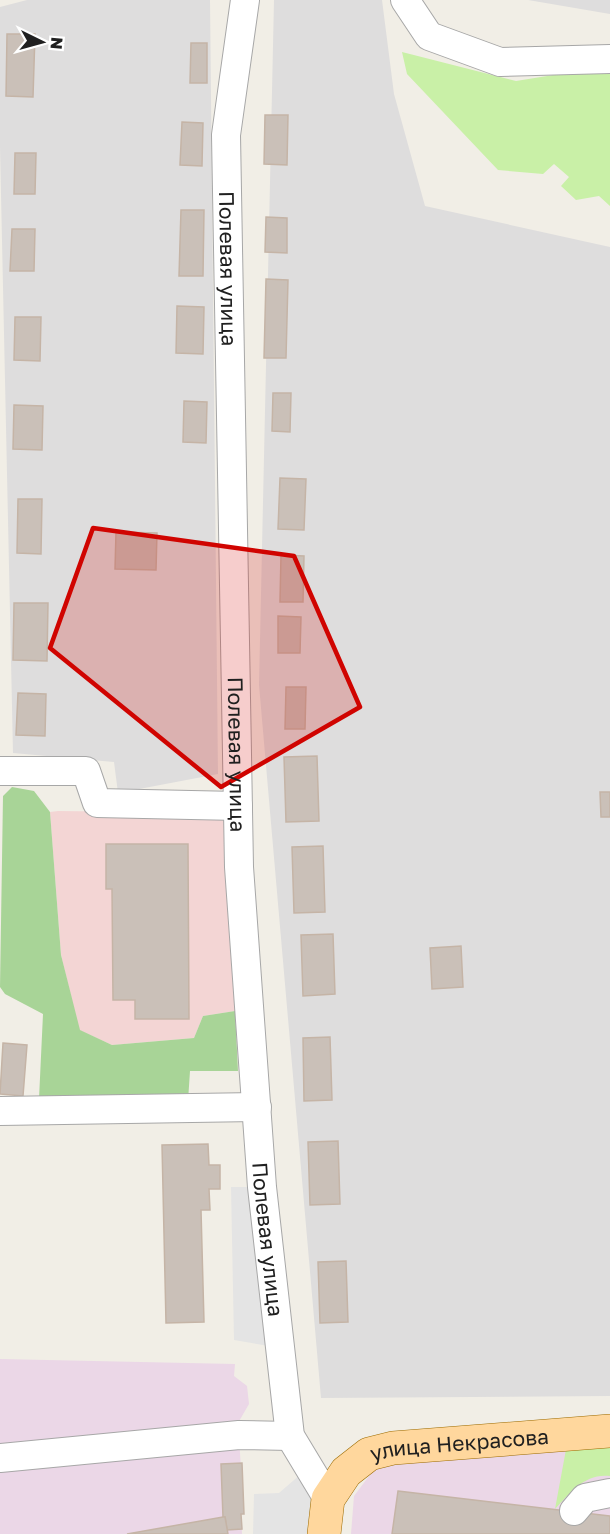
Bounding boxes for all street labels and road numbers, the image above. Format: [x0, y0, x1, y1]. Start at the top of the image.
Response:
street label: Полевая улица [214, 191, 243, 346]
street label: Полевая улица [223, 677, 251, 832]
street label: Полевая улица [247, 1161, 289, 1318]
street label: улица Некрасова [367, 1423, 550, 1466]

